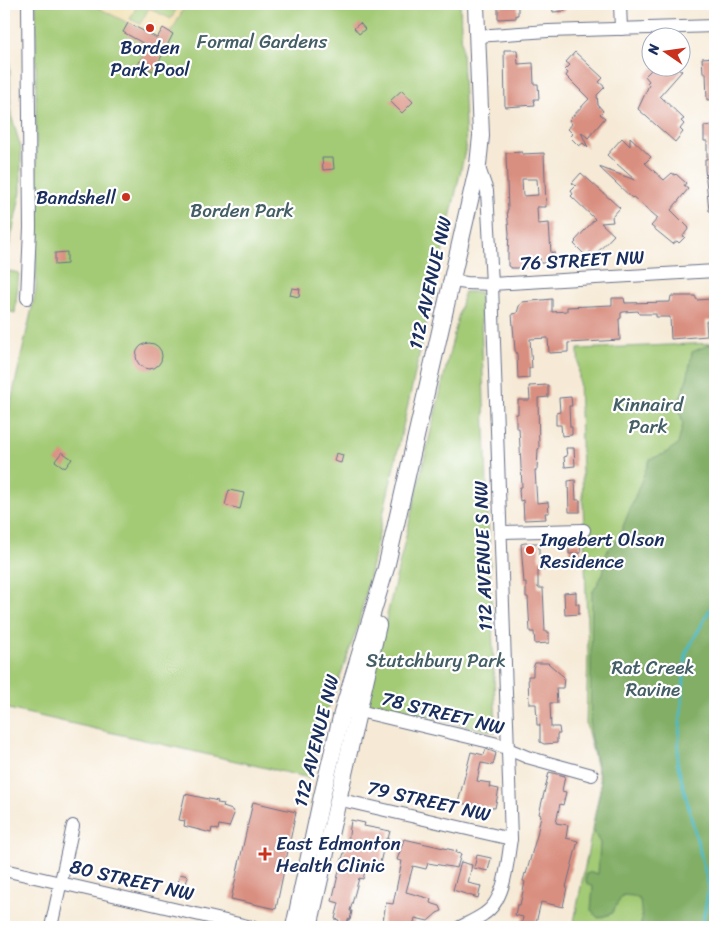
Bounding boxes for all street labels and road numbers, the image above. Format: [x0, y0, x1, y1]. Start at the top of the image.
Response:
street label: 112 AVENUE NW [399, 213, 461, 353]
street label: 76 STREET NW [519, 240, 645, 280]
street label: 112 AVENUE S NW [464, 480, 502, 632]
street label: 112 AVENUE NW [284, 671, 348, 811]
street label: 78 STREET NW [378, 682, 508, 744]
street label: 79 STREET NW [364, 771, 494, 831]
street label: 80 STREET NW [66, 850, 198, 910]

